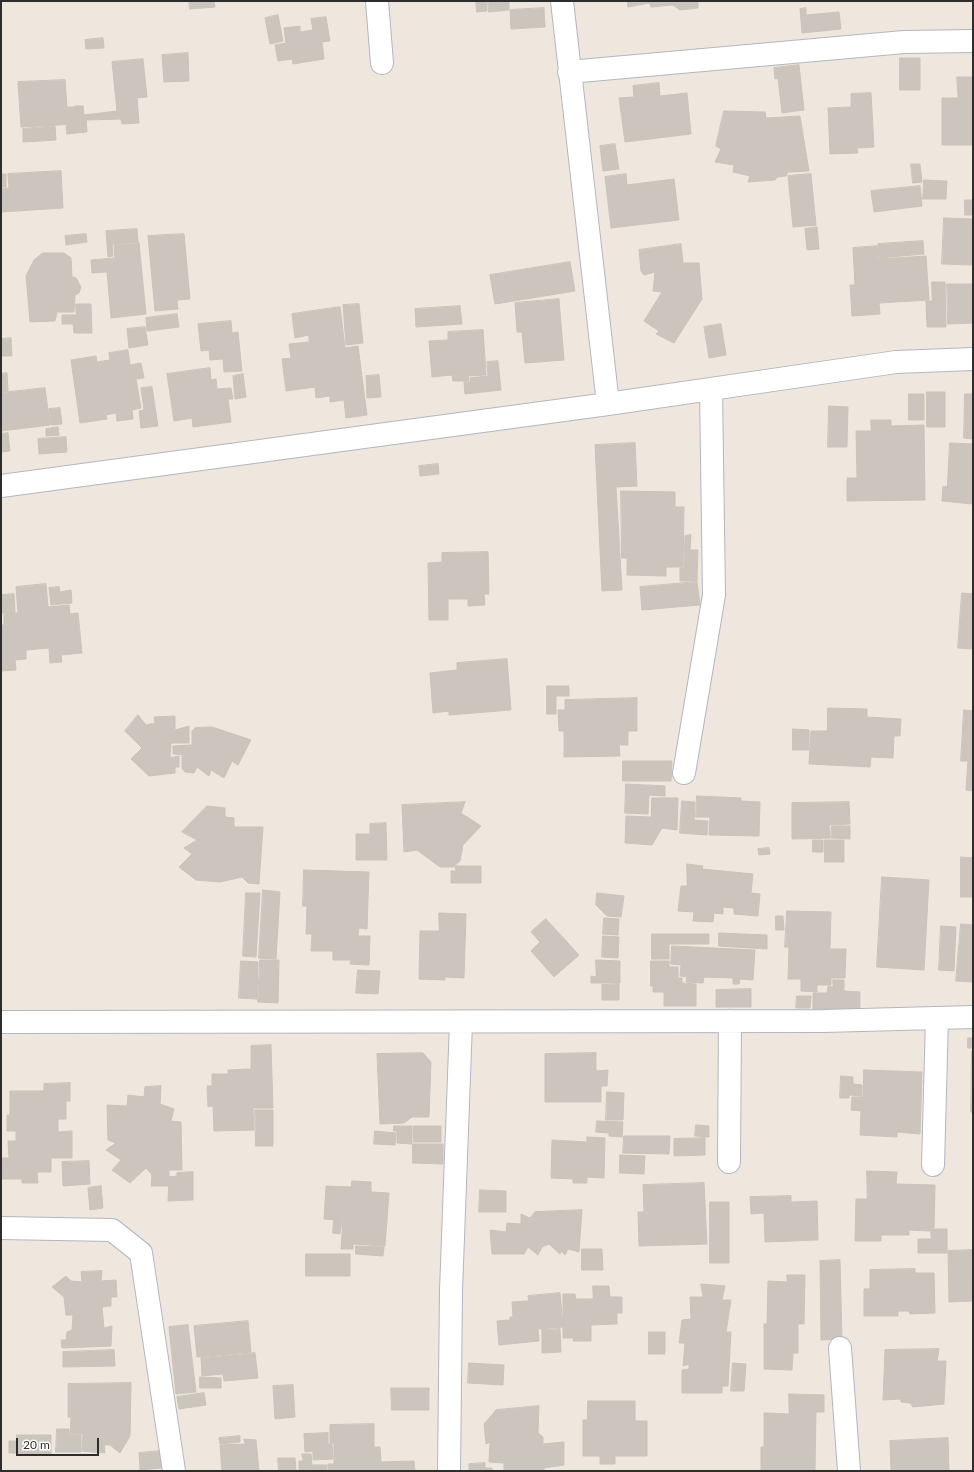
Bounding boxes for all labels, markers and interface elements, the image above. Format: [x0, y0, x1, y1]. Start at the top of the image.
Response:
scale bar [18, 1430, 101, 1456]
text: 20 m [23, 1437, 50, 1452]

